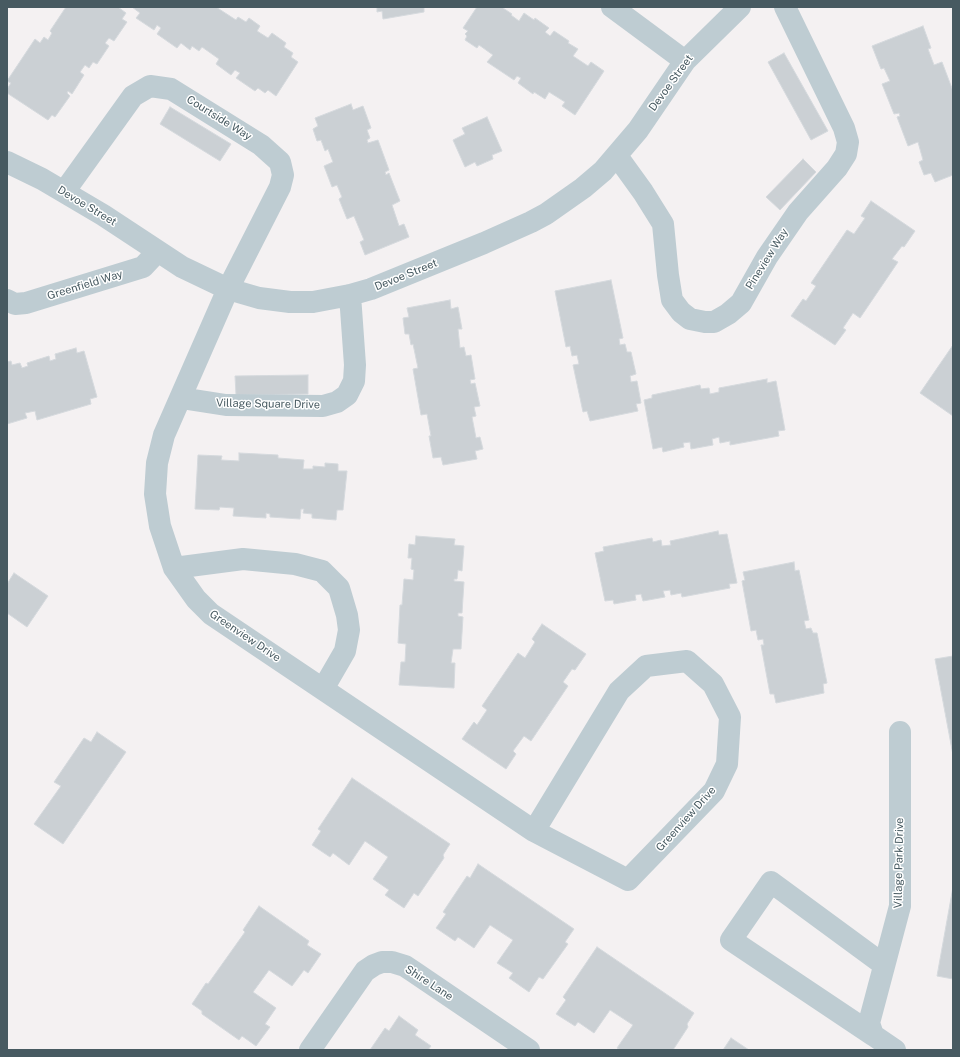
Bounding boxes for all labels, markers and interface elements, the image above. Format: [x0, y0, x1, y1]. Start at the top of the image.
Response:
street label: Devoe Street [646, 52, 696, 114]
street label: Courtside Way [184, 93, 254, 143]
street label: Devoe Street [55, 183, 119, 229]
street label: Pineview Way [743, 226, 791, 292]
street label: Devoe Street [373, 256, 439, 294]
street label: Greenfield Way [46, 267, 124, 303]
street label: Village Square Drive [216, 396, 320, 412]
street label: Greenview Drive [207, 607, 283, 665]
street label: Greenview Drive [653, 784, 719, 854]
street label: Village Park Drive [892, 818, 906, 908]
street label: Shire Lane [403, 963, 455, 1003]

